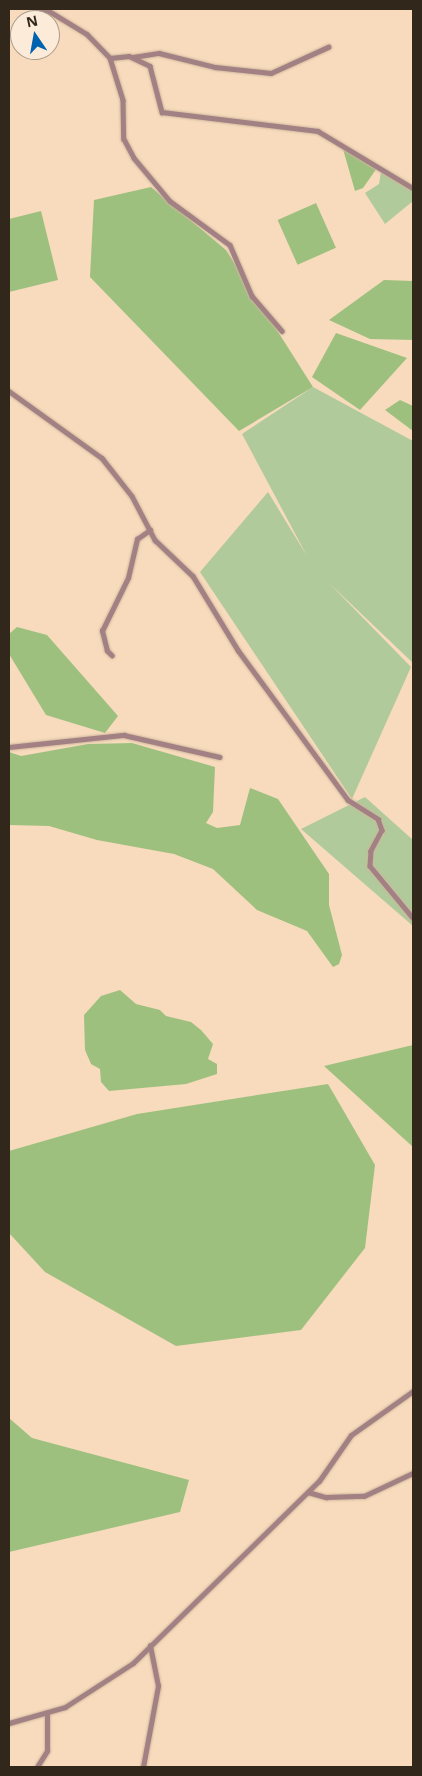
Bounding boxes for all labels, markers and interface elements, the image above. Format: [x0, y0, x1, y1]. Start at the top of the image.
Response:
north arrow [10, 10, 60, 60]
text: N [24, 10, 40, 31]

